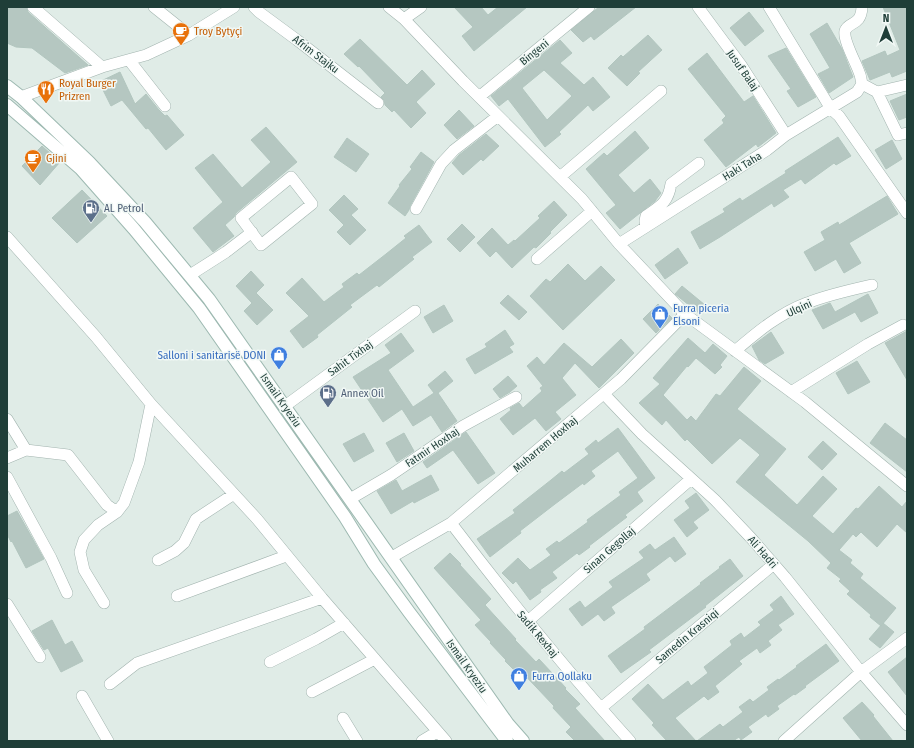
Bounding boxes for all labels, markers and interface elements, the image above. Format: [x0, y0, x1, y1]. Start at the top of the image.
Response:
north arrow [866, 8, 906, 48]
text: N [883, 12, 889, 25]
cafe icon: Troy Bytyçi [171, 21, 191, 46]
place label: Troy Bytyçi [194, 25, 243, 38]
street label: Afrim Stajku [290, 33, 341, 76]
street label: Bingeni [517, 37, 552, 68]
street label: Jusuf Balaj [724, 47, 762, 94]
place label: Royal Burger Prizren [59, 77, 116, 103]
restaurant icon: Royal Burger Prizren [36, 79, 56, 104]
cafe icon: Gjini [23, 148, 43, 173]
street label: Haki Taha [720, 149, 764, 184]
place label: Gjini [46, 152, 67, 165]
fuel station icon: AL Petrol [81, 198, 101, 223]
place label: AL Petrol [104, 202, 144, 215]
street label: Ulqini [784, 297, 814, 320]
place label: Furra piceria Elsoni [673, 302, 729, 328]
shop icon: Furra piceria Elsoni [650, 304, 670, 329]
street label: Sahit Tixhaj [325, 338, 375, 379]
shop icon: Salloni i sanitarisë DONI [269, 345, 289, 370]
place label: Salloni i sanitarisë DONI [158, 349, 266, 362]
street label: Ismail Kryeziu [257, 371, 304, 430]
fuel station icon: Annex Oil [318, 383, 338, 408]
place label: Annex Oil [341, 387, 384, 400]
street label: Muharrem Hoxhaj [511, 414, 580, 475]
street label: Fatmir Hoxhaj [403, 425, 462, 470]
street label: Sinan Gegollaj [581, 524, 638, 576]
street label: Ali Hadri [745, 533, 780, 571]
street label: Samedin Krasniqi [653, 606, 722, 667]
street label: Sadik Rexhaj [514, 608, 561, 661]
street label: Ismail Kryeziu [443, 637, 490, 696]
shop icon: Furra Qollaku [509, 666, 529, 691]
place label: Furra Qollaku [532, 670, 592, 683]

